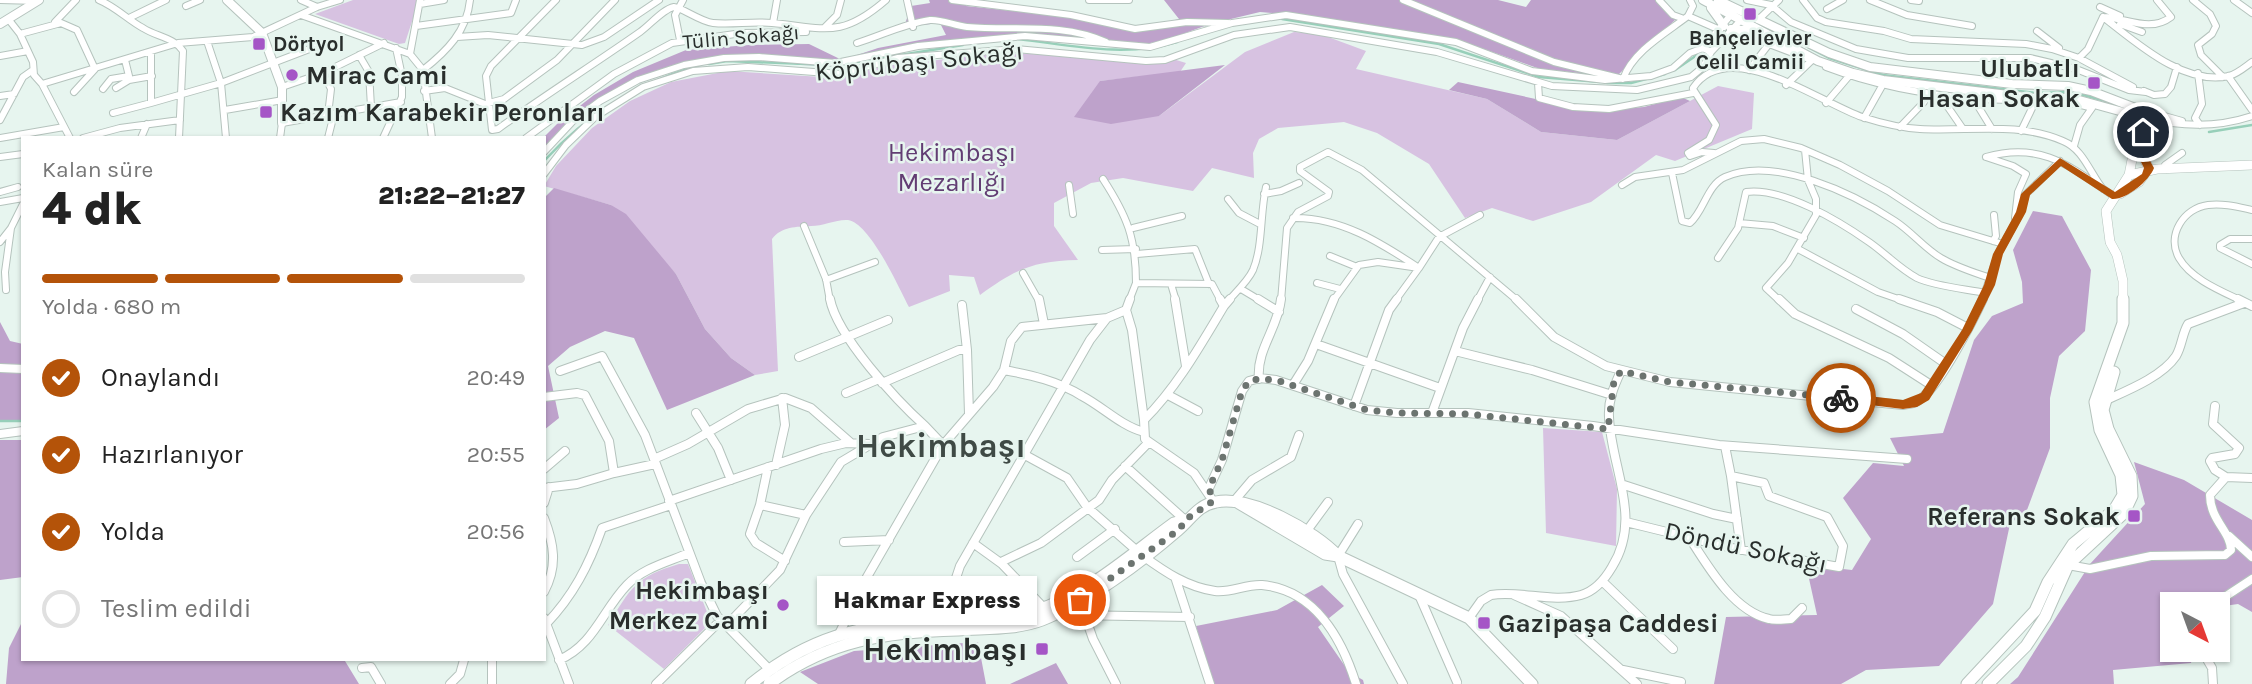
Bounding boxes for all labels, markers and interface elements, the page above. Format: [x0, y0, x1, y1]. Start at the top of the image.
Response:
marker: Bahçelievler Celil Camii [1742, 6, 1758, 22]
street label: Tülin Sokağı [682, 20, 800, 54]
place label: Bahçelievler Celil Camii [1689, 26, 1812, 74]
place label: Dörtyol [273, 32, 345, 56]
street label: Köprübaşı Sokağı [814, 35, 1025, 88]
marker: Dörtyol [251, 36, 267, 52]
place label: Ulubatlı Hasan Sokak [1917, 53, 2080, 114]
place label: Mirac Cami [306, 60, 448, 91]
marker: Mirac Cami [284, 67, 300, 83]
marker: Ulubatlı Hasan Sokak [2086, 75, 2102, 91]
place label: Kazım Karabekir Peronları [280, 97, 605, 128]
pin [2113, 102, 2173, 162]
marker: Kazım Karabekir Peronları [258, 104, 274, 120]
icon: home [2124, 113, 2162, 151]
park label: Hekimbaşı Mezarlığı [888, 137, 1016, 198]
text: Kalan süre [42, 156, 153, 183]
text: 21:22–21:27 [378, 180, 525, 211]
text: 4 dk [42, 182, 141, 236]
text: Yolda · 680 m [42, 293, 181, 320]
icon: check [42, 359, 80, 397]
text: Onaylandı [101, 362, 220, 393]
courier [1806, 363, 1876, 433]
text: 20:49 [467, 364, 525, 391]
icon: bike [1822, 379, 1860, 417]
district label: Hekimbaşı [856, 427, 1026, 465]
icon: check [42, 436, 80, 474]
text: Hazırlanıyor [101, 439, 243, 470]
text: 20:55 [467, 441, 525, 468]
place label: Referans Sokak [1927, 501, 2120, 532]
marker: Referans Sokak [2126, 508, 2142, 524]
icon: check [42, 513, 80, 551]
street label: Döndü Sokağı [1662, 515, 1830, 580]
text: Yolda [101, 516, 165, 547]
text: 20:56 [467, 518, 525, 545]
pin [1050, 570, 1110, 630]
place label: Hekimbaşı Merkez Cami [609, 575, 769, 636]
callout: Hakmar Express [818, 576, 1038, 624]
icon: bag [1061, 581, 1099, 619]
text: Hakmar Express [833, 587, 1021, 614]
north arrow [2160, 592, 2230, 662]
map controls [2160, 592, 2230, 662]
text: Teslim edildi [101, 593, 252, 624]
marker: Hekimbaşı Merkez Cami [775, 597, 791, 613]
place label: Gazipaşa Caddesi [1498, 608, 1718, 639]
marker: Gazipaşa Caddesi [1476, 615, 1492, 631]
place label: Hekimbaşı [863, 631, 1028, 668]
marker: Hekimbaşı [1034, 641, 1050, 657]

